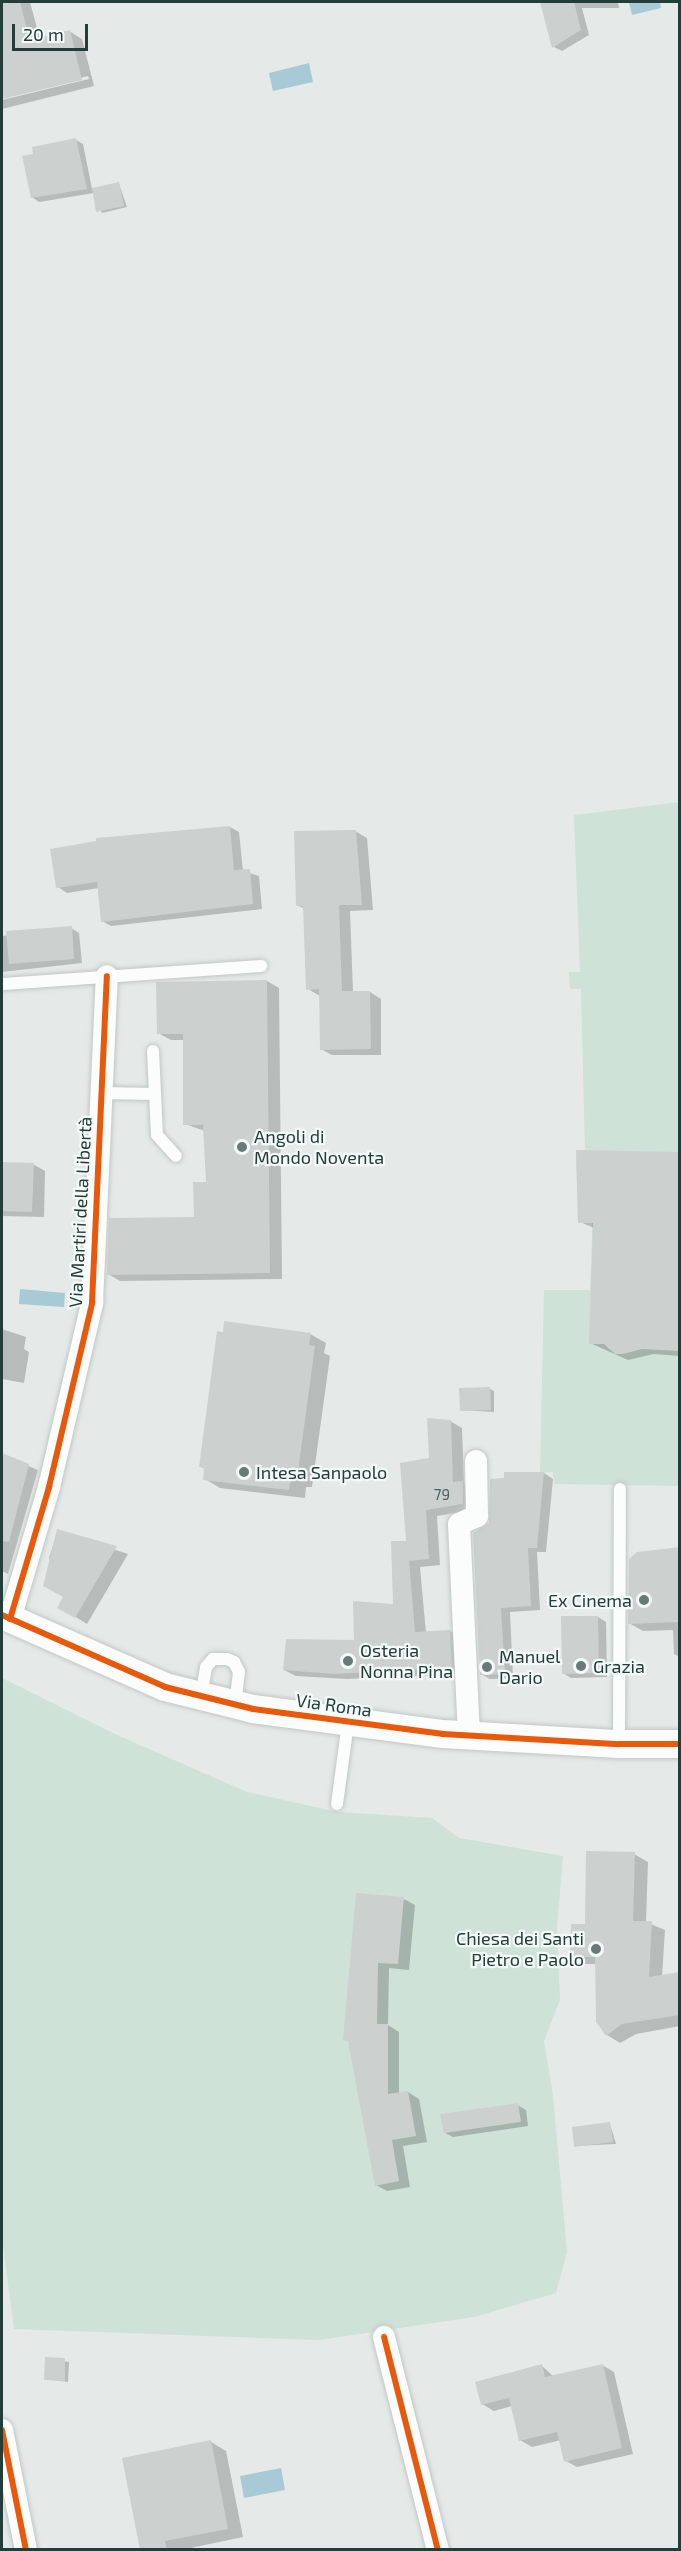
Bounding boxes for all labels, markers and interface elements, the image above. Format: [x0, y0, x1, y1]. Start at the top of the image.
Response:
scale bar [15, 12, 92, 50]
text: 20 m [23, 23, 64, 45]
street label: Via Martiri della Libertà [64, 1116, 96, 1308]
place label: Angoli di Mondo Noventa [254, 1126, 384, 1168]
marker: Angoli di Mondo Noventa [235, 1140, 249, 1154]
place label: Intesa Sanpaolo [256, 1461, 387, 1483]
marker: Intesa Sanpaolo [237, 1465, 251, 1479]
house number: 79 [434, 1486, 450, 1504]
place label: Ex Cinema [548, 1589, 632, 1611]
marker: Ex Cinema [637, 1593, 651, 1607]
place label: Osteria Nonna Pina [360, 1640, 453, 1682]
place label: Manuel Dario [499, 1646, 560, 1688]
marker: Osteria Nonna Pina [341, 1654, 355, 1668]
place label: Grazia [593, 1655, 645, 1677]
marker: Grazia [574, 1659, 588, 1673]
marker: Manuel Dario [480, 1660, 494, 1674]
street label: Via Roma [295, 1689, 373, 1721]
place label: Chiesa dei Santi Pietro e Paolo [456, 1928, 584, 1970]
marker: Chiesa dei Santi Pietro e Paolo [589, 1942, 603, 1956]

